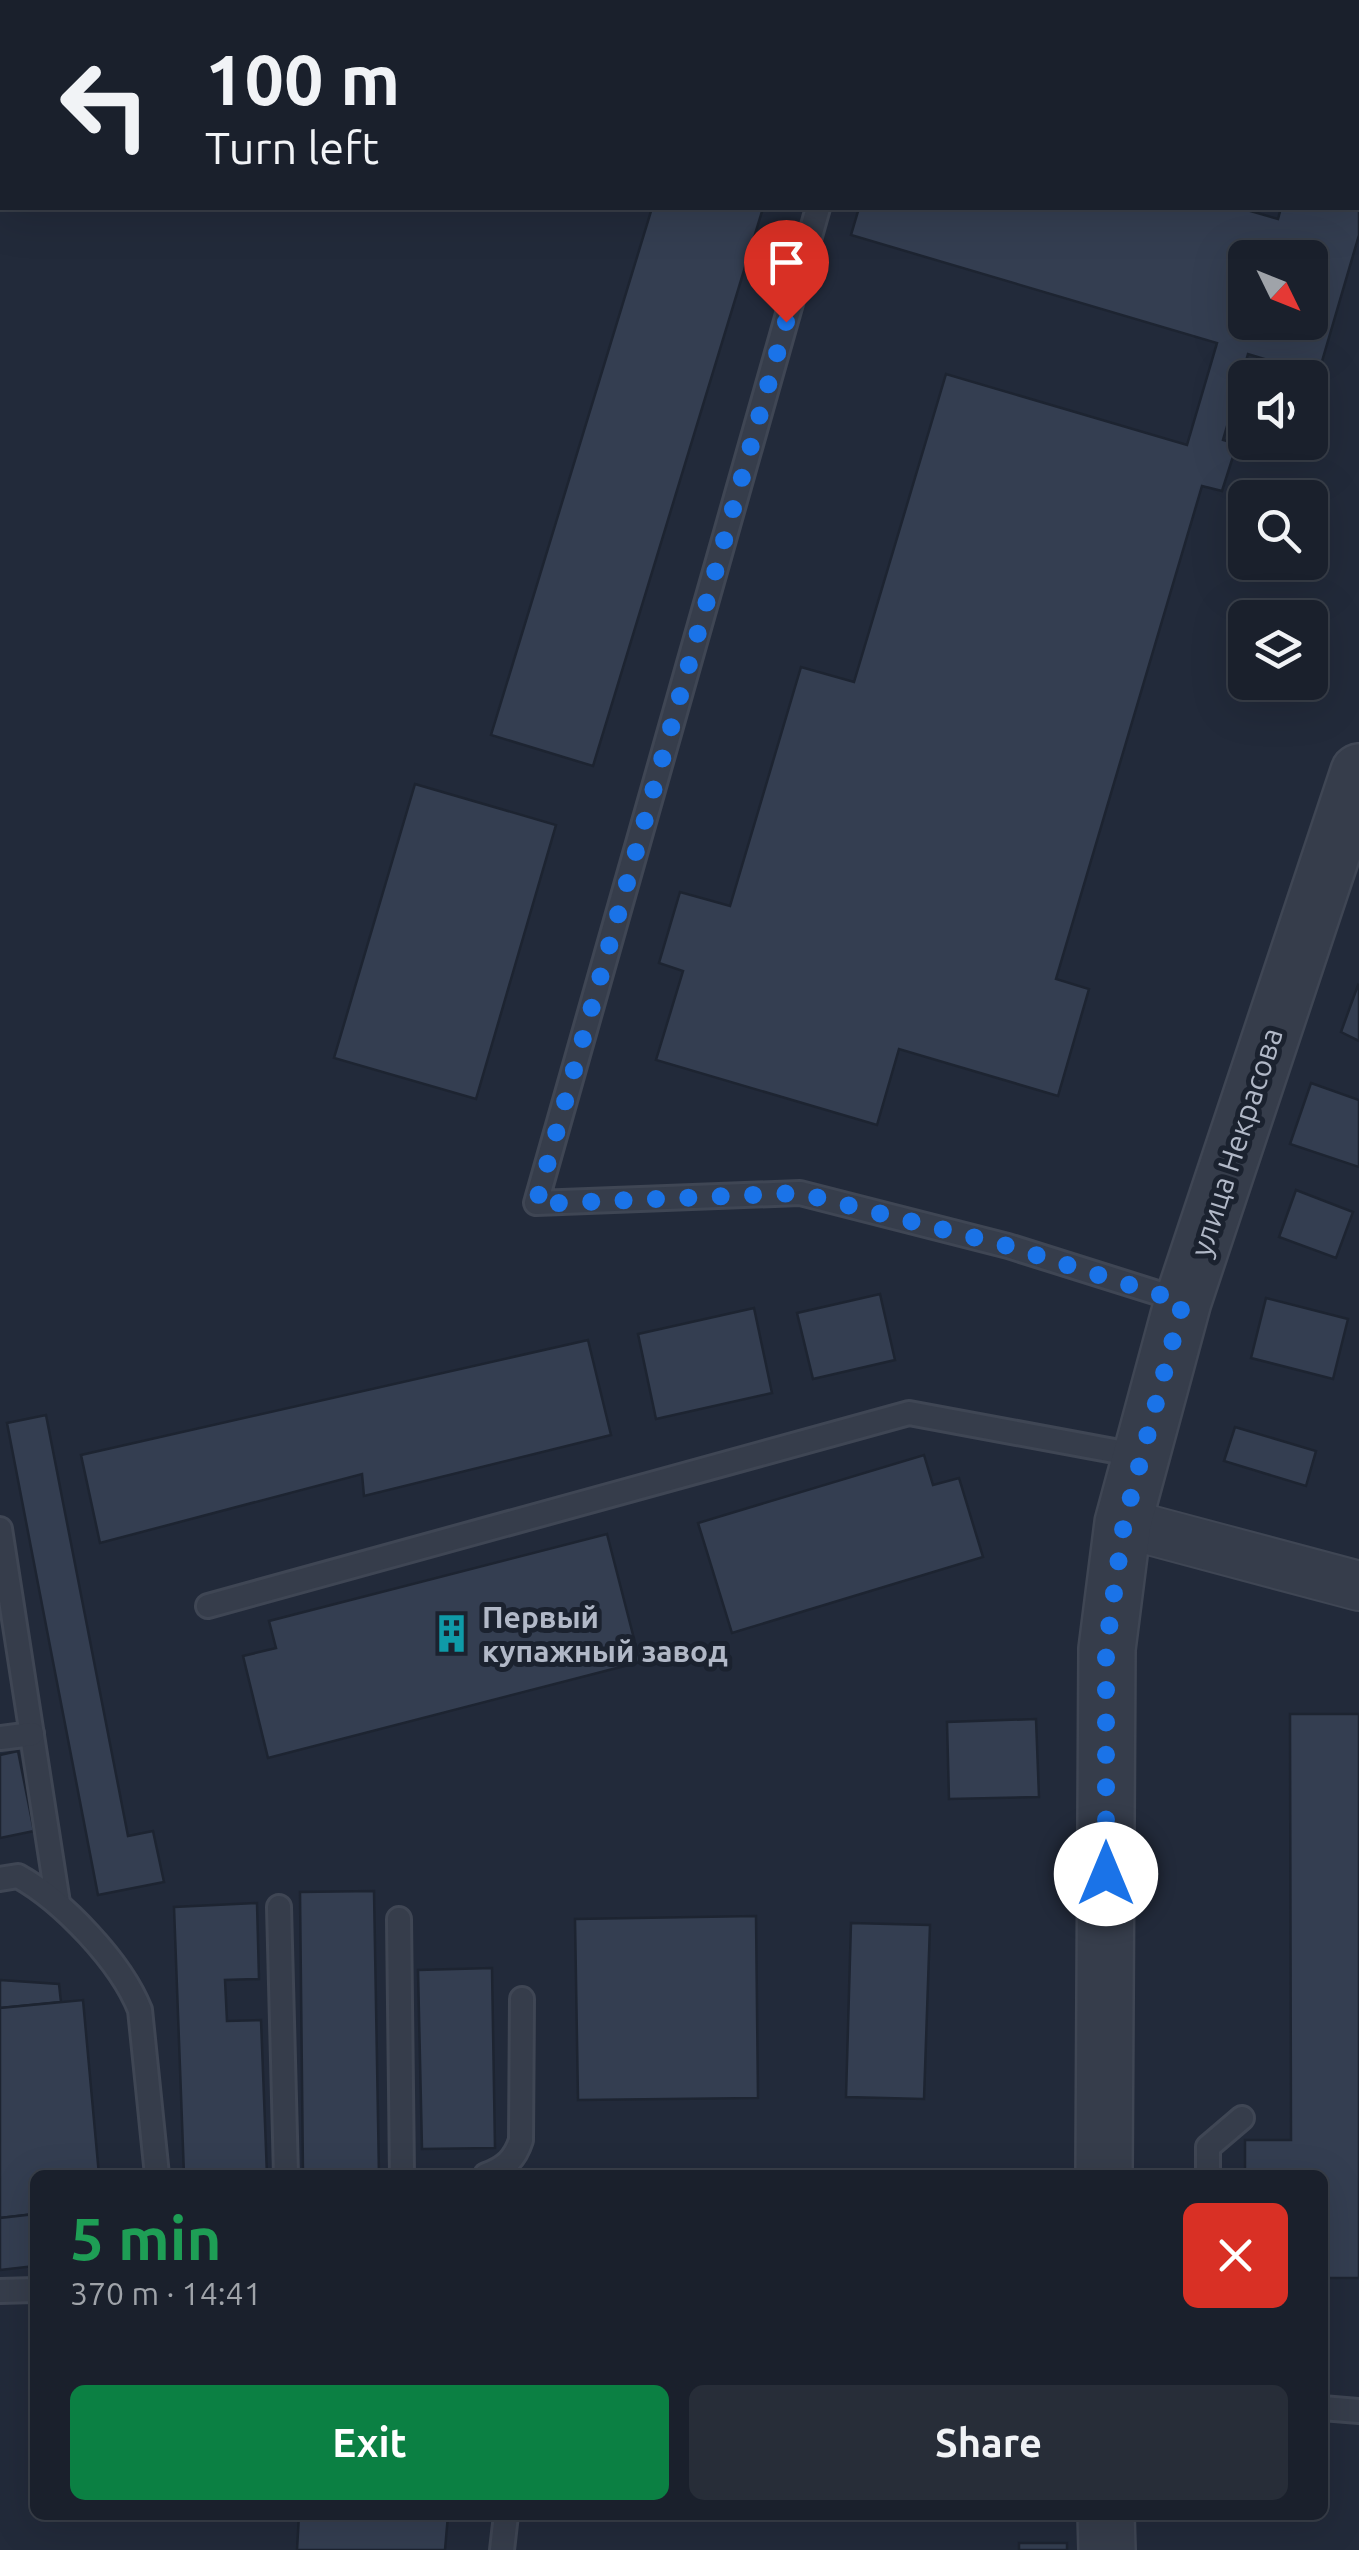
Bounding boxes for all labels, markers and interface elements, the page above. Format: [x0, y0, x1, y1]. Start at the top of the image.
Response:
icon: left [40, 40, 170, 170]
text: 100 m [205, 40, 400, 118]
text: Turn left [205, 122, 379, 173]
pin [744, 220, 829, 323]
icon: arrive [759, 235, 814, 290]
north arrow [1228, 240, 1328, 340]
map controls [1228, 240, 1328, 700]
button: sound [1228, 360, 1328, 460]
button: search [1228, 480, 1328, 580]
button: layers [1228, 600, 1328, 700]
street label: улица Некрасова [1183, 1023, 1289, 1261]
place label: Первый купажный завод [482, 1600, 728, 1668]
building icon: Первый купажный завод [431, 1613, 473, 1655]
position arrow [1054, 1822, 1158, 1926]
button: close [1183, 2203, 1288, 2308]
text: 5 min [70, 2204, 222, 2271]
text: 370 m · 14:41 [70, 2275, 262, 2311]
button: Exit [70, 2385, 669, 2500]
button: Share [689, 2385, 1288, 2500]

